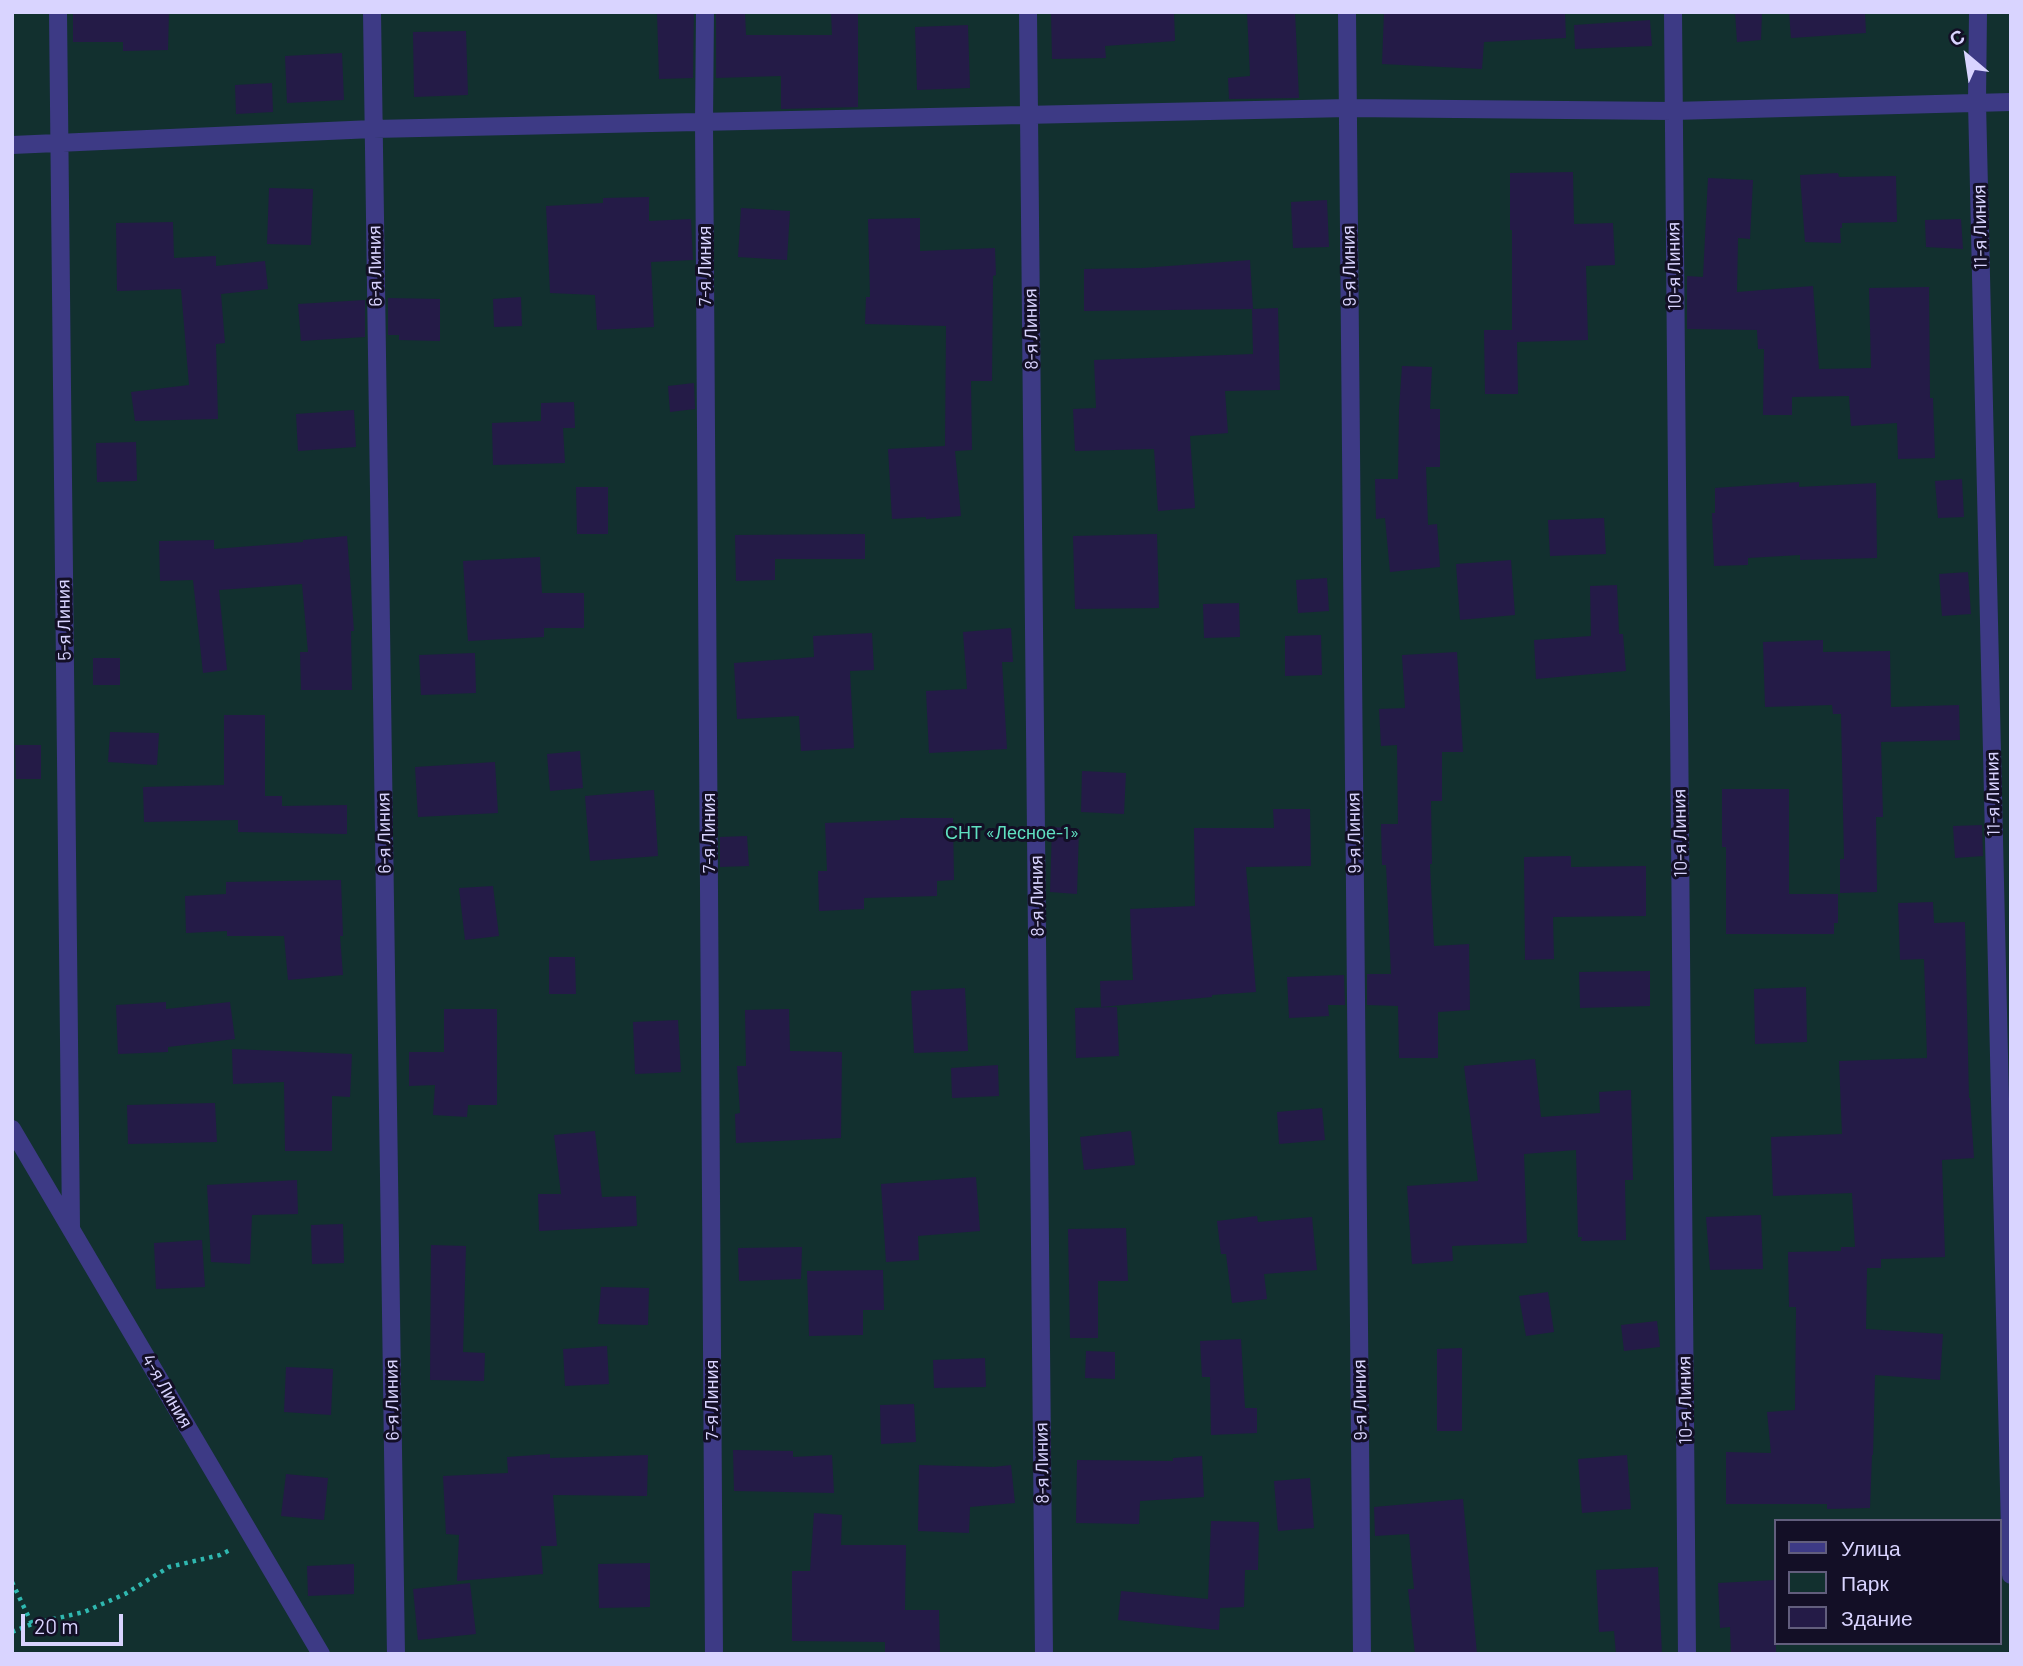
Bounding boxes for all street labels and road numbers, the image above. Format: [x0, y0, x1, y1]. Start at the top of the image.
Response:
street label: 11-я Линия [1968, 184, 1992, 270]
street label: 10-я Линия [1662, 222, 1686, 310]
street label: 6-я Линия [363, 225, 387, 307]
street label: 9-я Линия [1337, 225, 1361, 307]
street label: 7-я Линия [694, 226, 716, 306]
street label: 8-я Линия [1019, 288, 1043, 370]
street label: 5-я Линия [52, 579, 76, 661]
street label: 11-я Линия [1981, 751, 2005, 837]
street label: 10-я Линия [1668, 789, 1692, 877]
street label: 6-я Линия [372, 792, 396, 874]
street label: 9-я Линия [1342, 792, 1366, 874]
street label: 7-я Линия [698, 793, 720, 873]
street label: 8-я Линия [1025, 855, 1049, 937]
street label: 4-я Линия [137, 1350, 197, 1432]
street label: 10-я Линия [1673, 1356, 1697, 1444]
street label: 6-я Линия [380, 1359, 404, 1441]
street label: 9-я Линия [1348, 1359, 1372, 1441]
street label: 7-я Линия [701, 1360, 723, 1440]
street label: 8-я Линия [1030, 1422, 1054, 1504]

